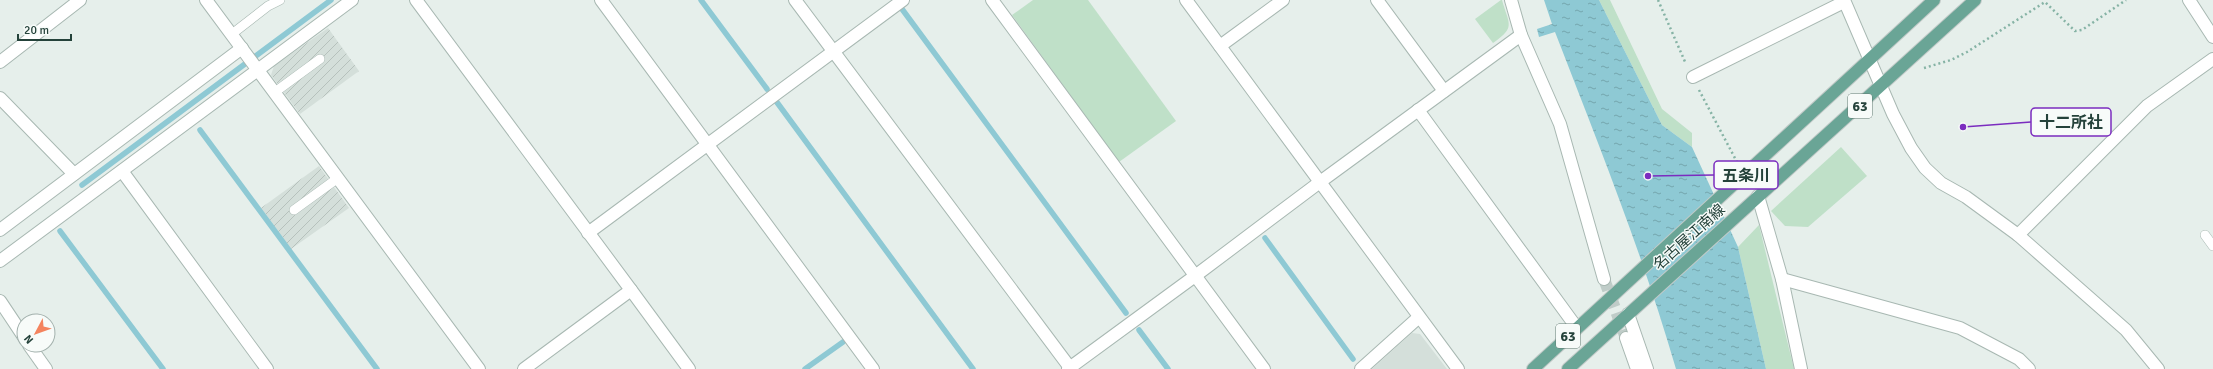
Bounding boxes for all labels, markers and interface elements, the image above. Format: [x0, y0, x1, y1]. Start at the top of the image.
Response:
scale bar [18, 16, 71, 42]
text: 20 m [24, 23, 49, 38]
road number: 63 [1848, 94, 1872, 118]
callout: 十二所社 [2031, 108, 2111, 136]
text: 十二所社 [2039, 113, 2103, 133]
callout: 五条川 [1714, 161, 1778, 189]
text: 五条川 [1722, 166, 1770, 186]
street label: 名古屋江南線 [1650, 200, 1728, 274]
north arrow [16, 313, 56, 353]
road number: 63 [1556, 324, 1580, 348]
text: N [21, 332, 36, 346]

